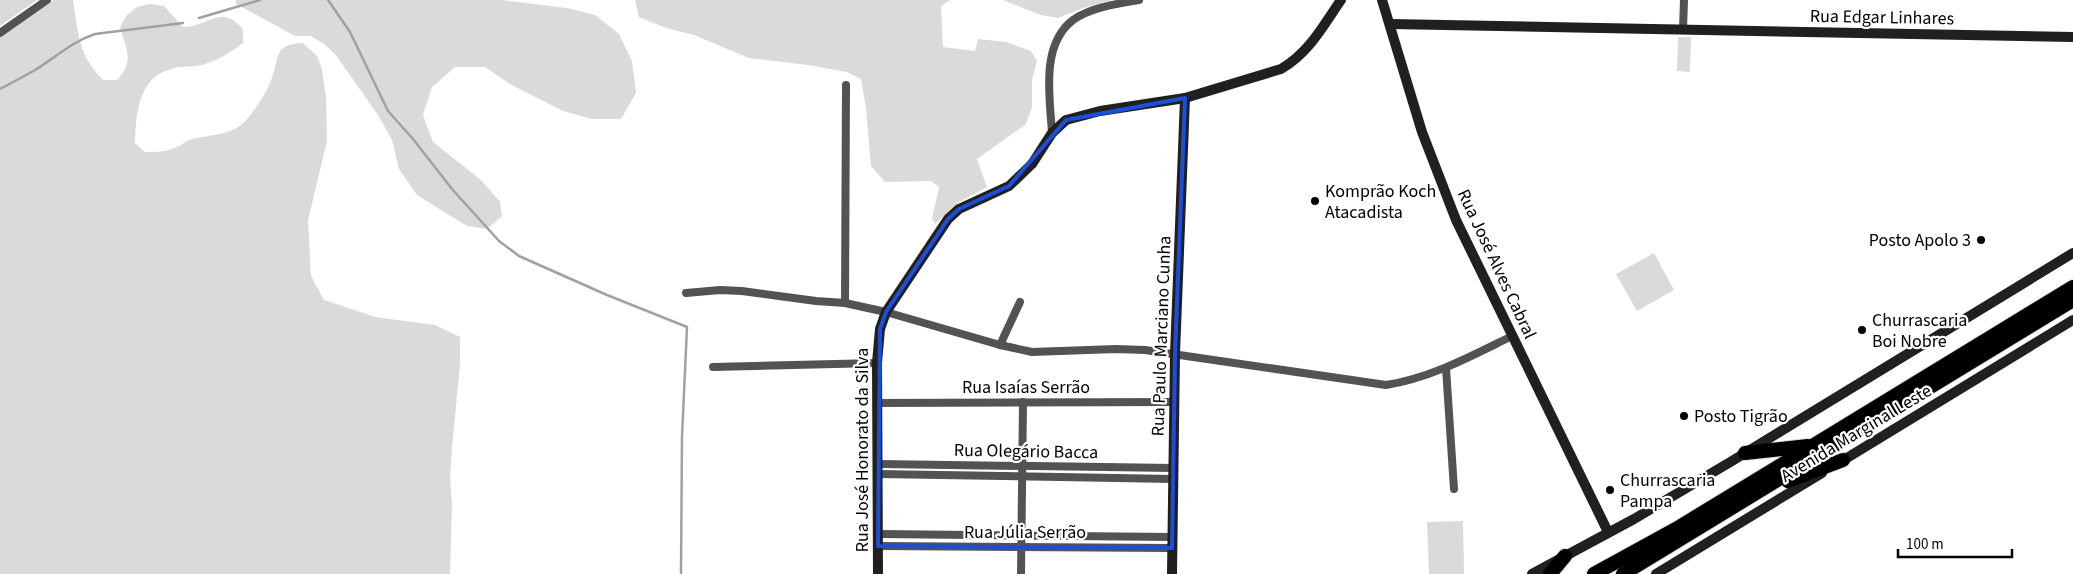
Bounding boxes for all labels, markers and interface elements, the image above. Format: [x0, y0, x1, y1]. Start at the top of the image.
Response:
street label: Rua Edgar Linhares [1810, 4, 1954, 31]
place label: Komprão Koch Atacadista [1325, 179, 1436, 225]
street label: Rua José Alves Cabral [1451, 185, 1542, 343]
marker: Komprão Koch Atacadista [1309, 195, 1321, 207]
place label: Posto Apolo 3 [1869, 228, 1971, 253]
marker: Posto Apolo 3 [1975, 234, 1987, 246]
street label: Rua Paulo Marciano Cunha [1146, 235, 1177, 437]
place label: Churrascaria Boi Nobre [1872, 308, 1967, 354]
marker: Churrascaria Boi Nobre [1856, 324, 1868, 336]
street label: Rua José Honorato da Silva [850, 348, 875, 552]
street label: Rua Isaías Serrão [962, 375, 1090, 400]
street label: Avenida Marginal Leste [1776, 378, 1937, 488]
place label: Posto Tigrão [1694, 404, 1788, 429]
marker: Posto Tigrão [1678, 410, 1690, 422]
street label: Rua Olegário Bacca [954, 438, 1098, 465]
place label: Churrascaria Pampa [1620, 468, 1715, 514]
marker: Churrascaria Pampa [1604, 484, 1616, 496]
street label: Rua Júlia Serrão [964, 520, 1086, 545]
scale bar [1898, 526, 2012, 558]
text: 100 m [1906, 534, 1944, 555]

